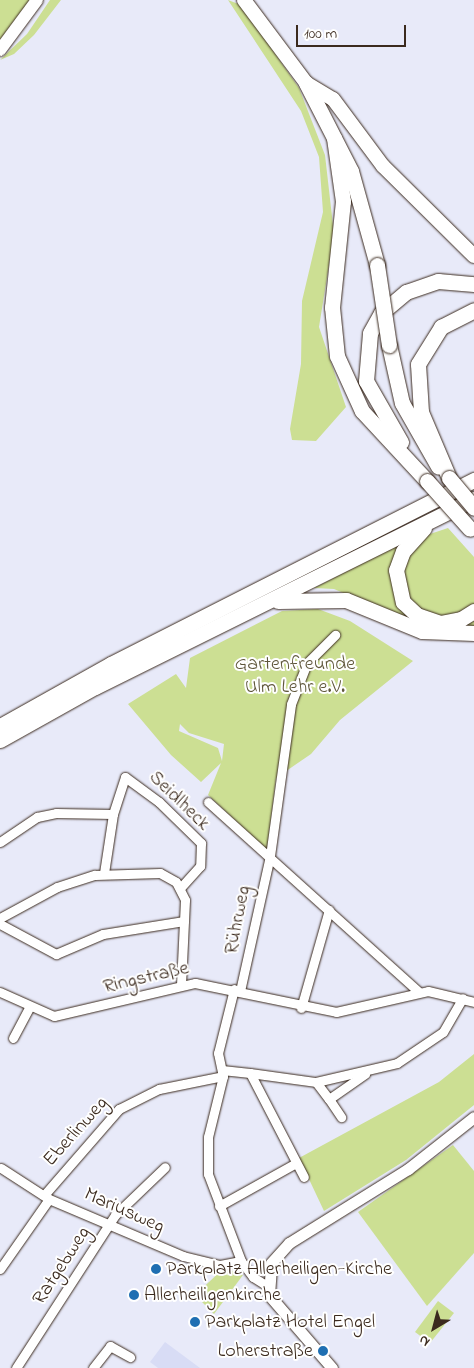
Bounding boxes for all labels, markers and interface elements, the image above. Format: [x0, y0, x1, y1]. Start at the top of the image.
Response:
scale bar [299, 15, 409, 47]
text: 100 m [304, 23, 337, 45]
park label: Gartenfreunde Ulm Lehr e.V. [235, 652, 355, 699]
street label: Seidlheck [143, 766, 215, 836]
street label: Rührweg [220, 884, 256, 956]
street label: Ringstraße [101, 957, 191, 999]
street label: Eberlinweg [38, 1092, 114, 1172]
street label: Mariusweg [80, 1183, 168, 1239]
street label: Ratgebweg [28, 1222, 96, 1310]
place label: Parkplatz Allerheiligen-Kirche [166, 1257, 392, 1281]
marker: Parkplatz Allerheiligen-Kirche [150, 1263, 162, 1275]
place label: Allerheiligenkirche [144, 1283, 281, 1307]
marker: Allerheiligenkirche [128, 1289, 140, 1301]
north arrow [409, 1303, 459, 1353]
place label: Parkplatz Hotel Engel [205, 1310, 375, 1334]
marker: Parkplatz Hotel Engel [189, 1316, 201, 1328]
text: N [415, 1329, 435, 1352]
place label: Loherstraße [218, 1339, 313, 1363]
marker: Loherstraße [317, 1345, 329, 1357]

